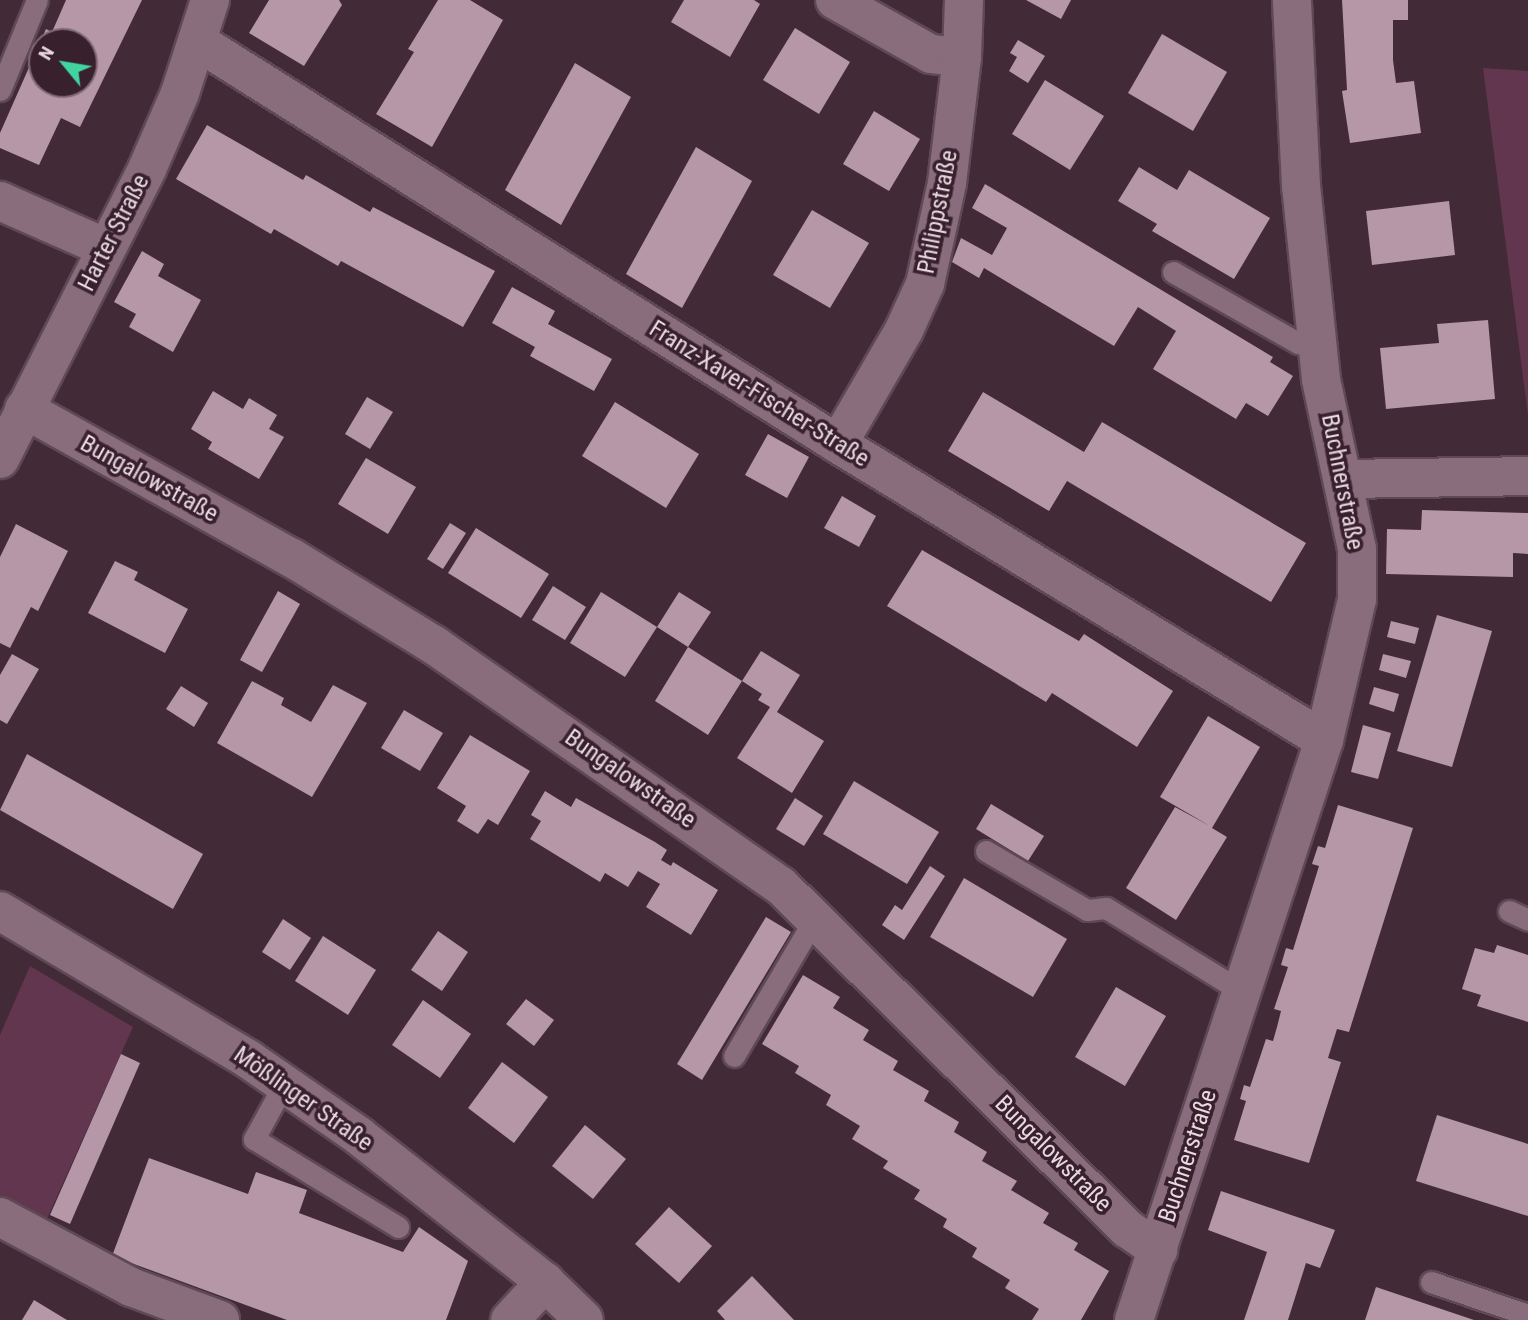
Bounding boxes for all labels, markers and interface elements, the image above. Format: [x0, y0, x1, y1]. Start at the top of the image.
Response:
north arrow [28, 28, 98, 98]
text: N [33, 42, 59, 64]
street label: Philippstraße [912, 148, 964, 276]
street label: Harter Straße [72, 170, 156, 296]
street label: Franz-Xaver-Fischer-Straße [644, 315, 874, 473]
street label: Buchnerstraße [1315, 412, 1369, 552]
street label: Bungalowstraße [75, 429, 223, 529]
street label: Bungalowstraße [559, 723, 701, 835]
street label: Mößlinger Straße [228, 1040, 378, 1158]
street label: Buchnerstraße [1153, 1086, 1223, 1226]
street label: Bungalowstraße [989, 1090, 1117, 1218]

